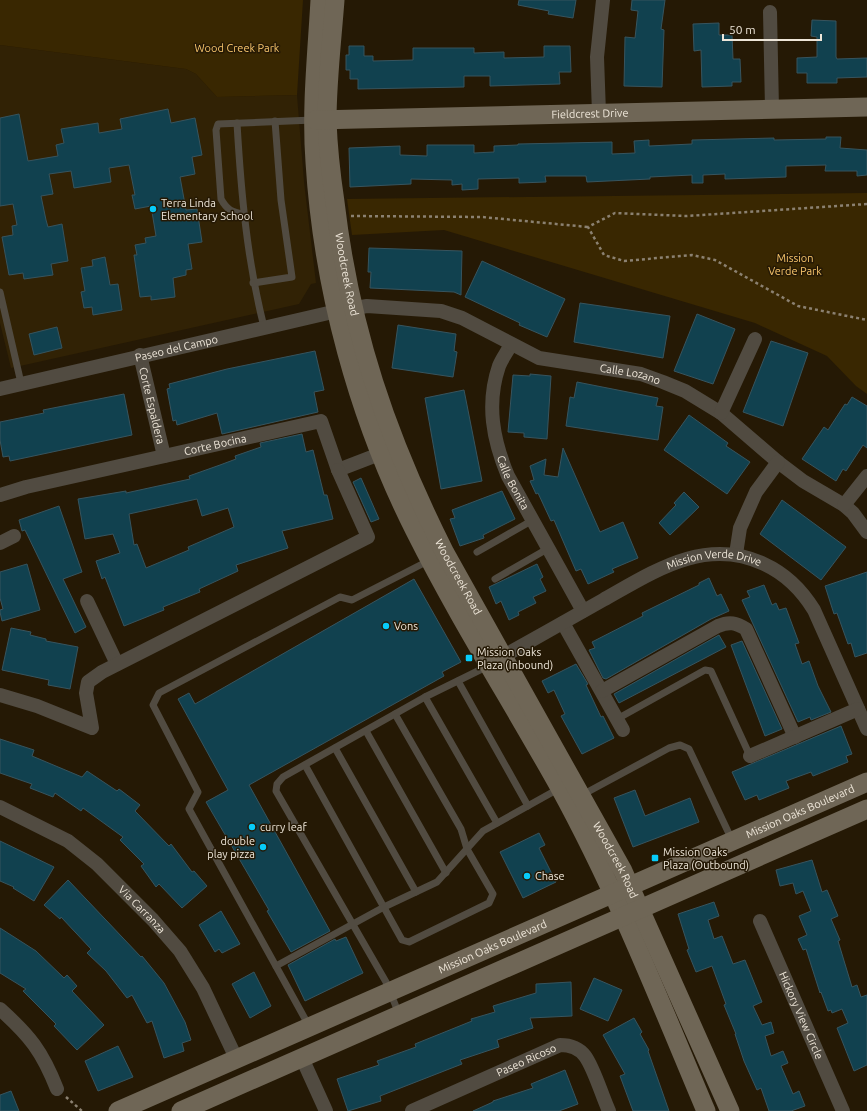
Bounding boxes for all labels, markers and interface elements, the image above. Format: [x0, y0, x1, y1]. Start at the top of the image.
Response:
scale bar [723, 16, 821, 42]
text: 50 m [729, 23, 756, 36]
park label: Wood Creek Park [195, 42, 280, 54]
street label: Fieldcrest Drive [551, 107, 629, 120]
place label: Terra Linda Elementary School [161, 197, 253, 222]
marker: Terra Linda Elementary School [148, 204, 158, 214]
street label: Woodcreek Road [333, 232, 361, 317]
park label: Mission Verde Park [768, 252, 822, 277]
street label: Paseo del Campo [134, 333, 219, 364]
street label: Calle Lozano [599, 362, 662, 387]
street label: Corte Espaldera [137, 366, 167, 445]
street label: Corte Bocina [183, 432, 247, 457]
street label: Calle Bonita [495, 454, 531, 512]
street label: Woodcreek Road [433, 537, 484, 617]
street label: Mission Verde Drive [664, 548, 764, 572]
place label: Vons [394, 620, 418, 632]
marker: Vons [381, 621, 391, 631]
place label: Mission Oaks Plaza (Inbound) [477, 646, 553, 672]
marker: Mission Oaks Plaza (Inbound) [464, 653, 474, 663]
street label: Mission Oaks Boulevard [744, 782, 856, 840]
street label: Woodcreek Road [591, 820, 640, 900]
place label: curry leaf [260, 821, 307, 833]
marker: curry leaf [247, 822, 257, 832]
place label: double play pizza [207, 835, 255, 860]
marker: double play pizza [258, 842, 268, 852]
place label: Mission Oaks Plaza (Outbound) [663, 846, 749, 872]
marker: Mission Oaks Plaza (Outbound) [650, 853, 660, 863]
place label: Chase [535, 870, 565, 882]
marker: Chase [522, 871, 532, 881]
street label: Via Carranza [116, 883, 168, 936]
street label: Mission Oaks Boulevard [436, 917, 549, 976]
street label: Hickory View Circle [777, 970, 826, 1061]
street label: Paseo Ricoso [494, 1042, 558, 1079]

